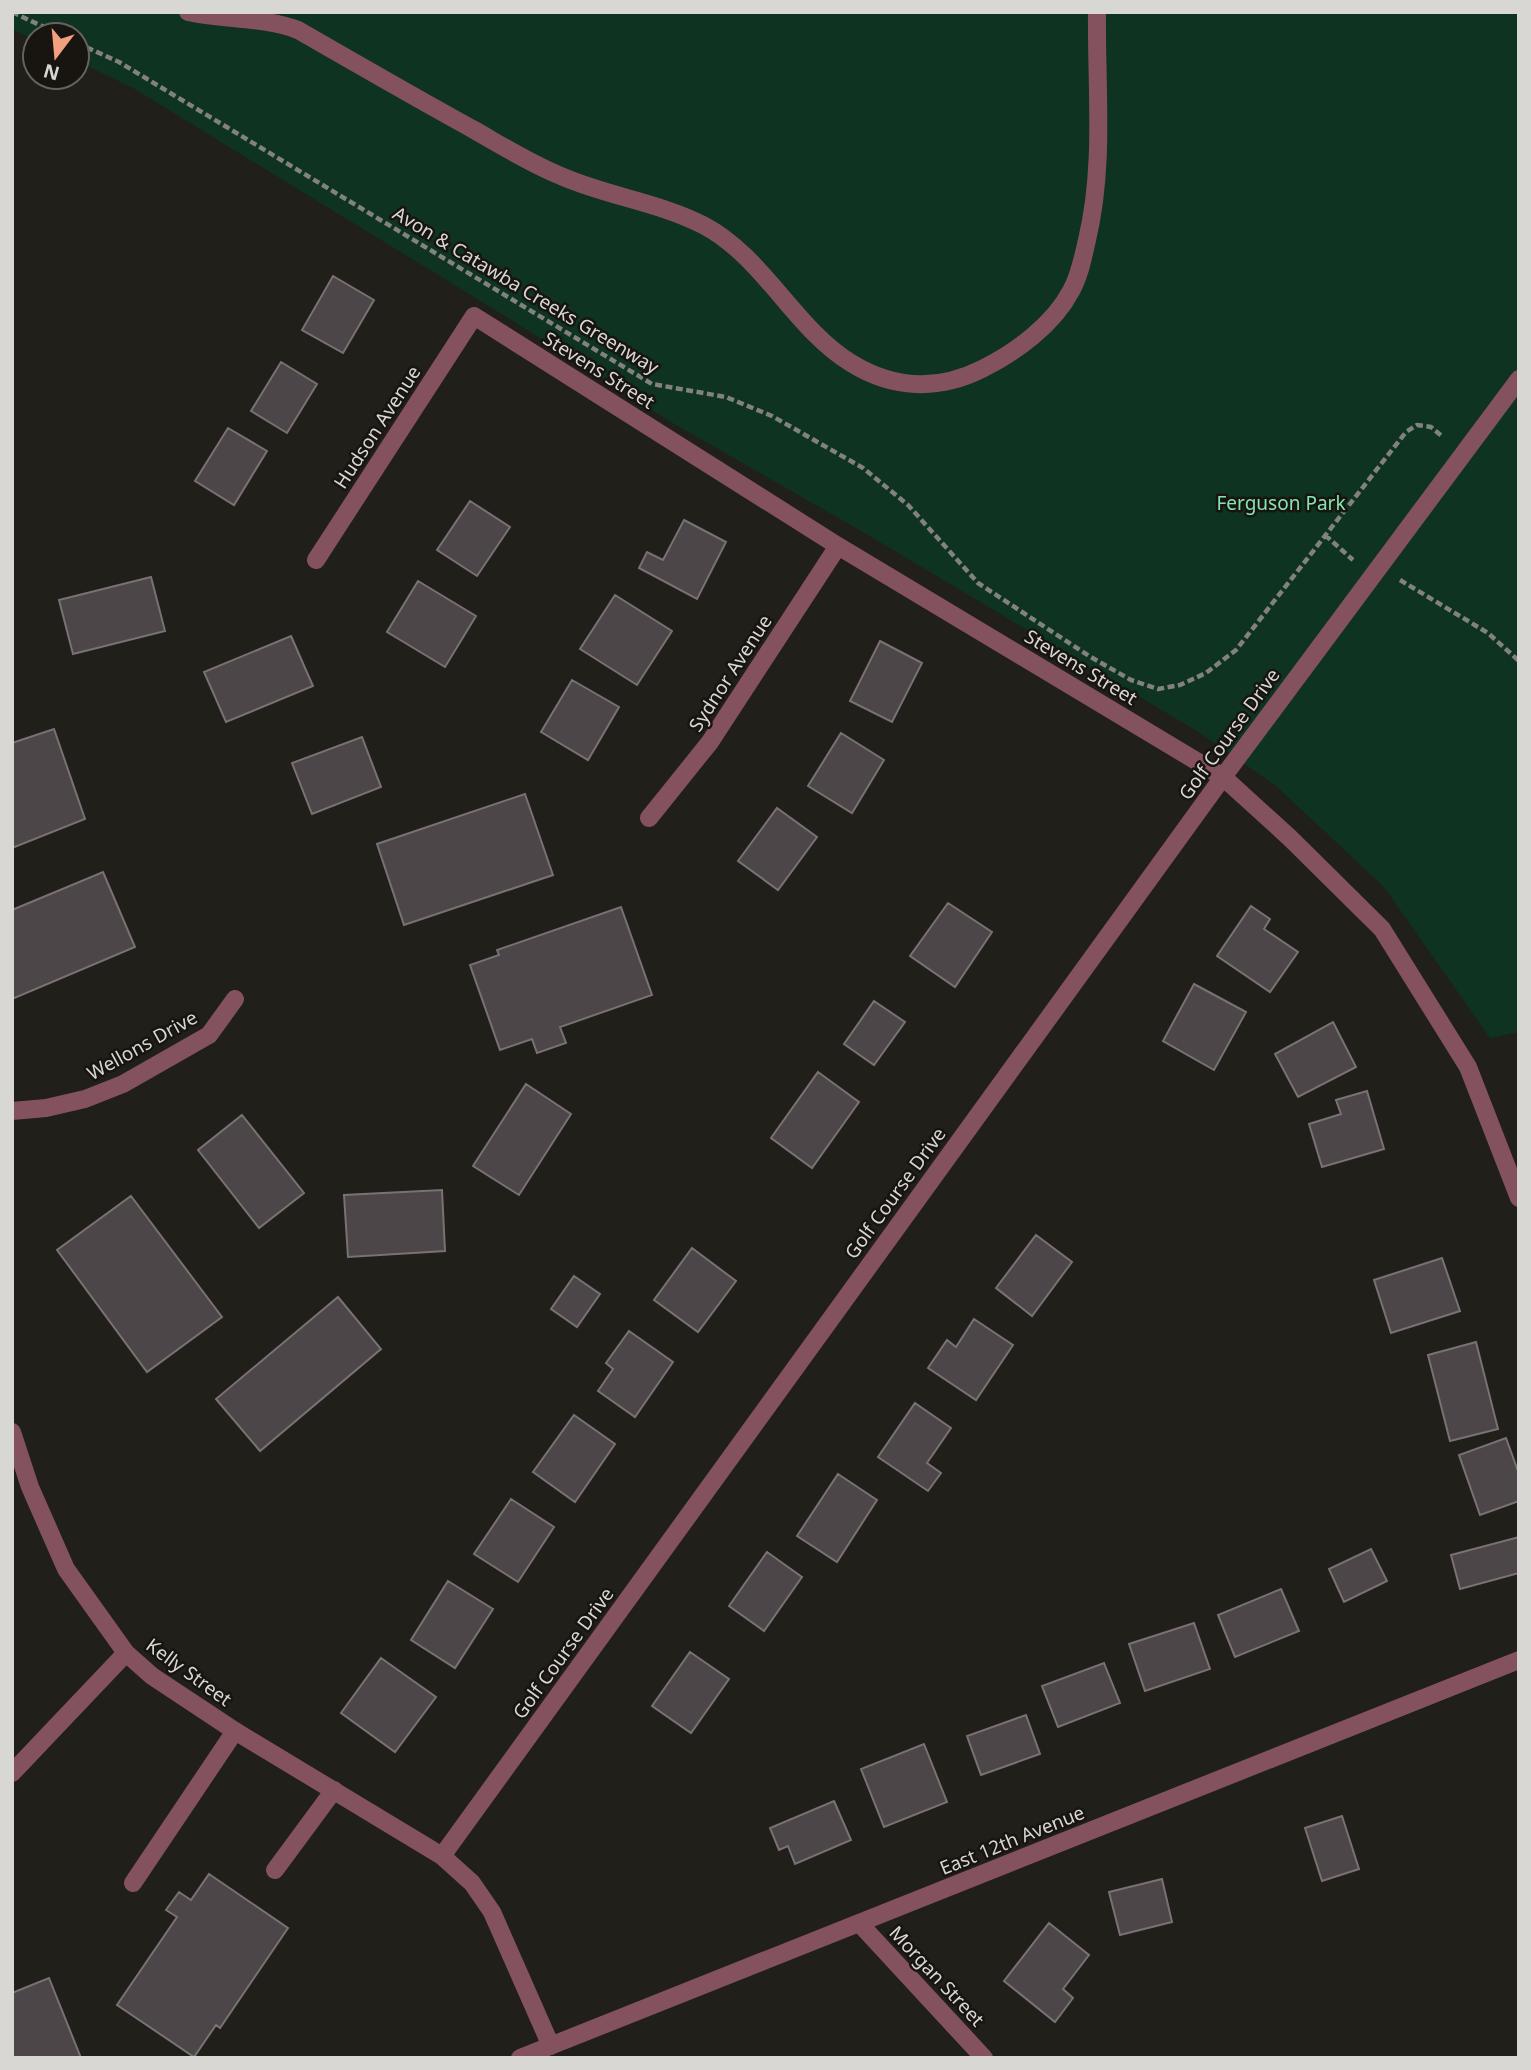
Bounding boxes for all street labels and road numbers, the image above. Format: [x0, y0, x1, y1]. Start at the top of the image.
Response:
street label: Avon & Catawba Creeks Greenway [388, 200, 664, 380]
street label: Stevens Street [538, 325, 660, 415]
street label: Hudson Avenue [328, 361, 426, 493]
street label: Sydnor Avenue [682, 609, 778, 737]
street label: Stevens Street [1020, 623, 1142, 711]
street label: Golf Course Drive [1172, 663, 1286, 805]
street label: Wellons Drive [82, 1004, 202, 1086]
street label: Golf Course Drive [838, 1122, 952, 1264]
street label: Golf Course Drive [506, 1582, 620, 1724]
street label: Kelly Street [141, 1632, 237, 1712]
street label: East 12th Avenue [936, 1799, 1088, 1881]
street label: Morgan Street [884, 1920, 990, 2032]

